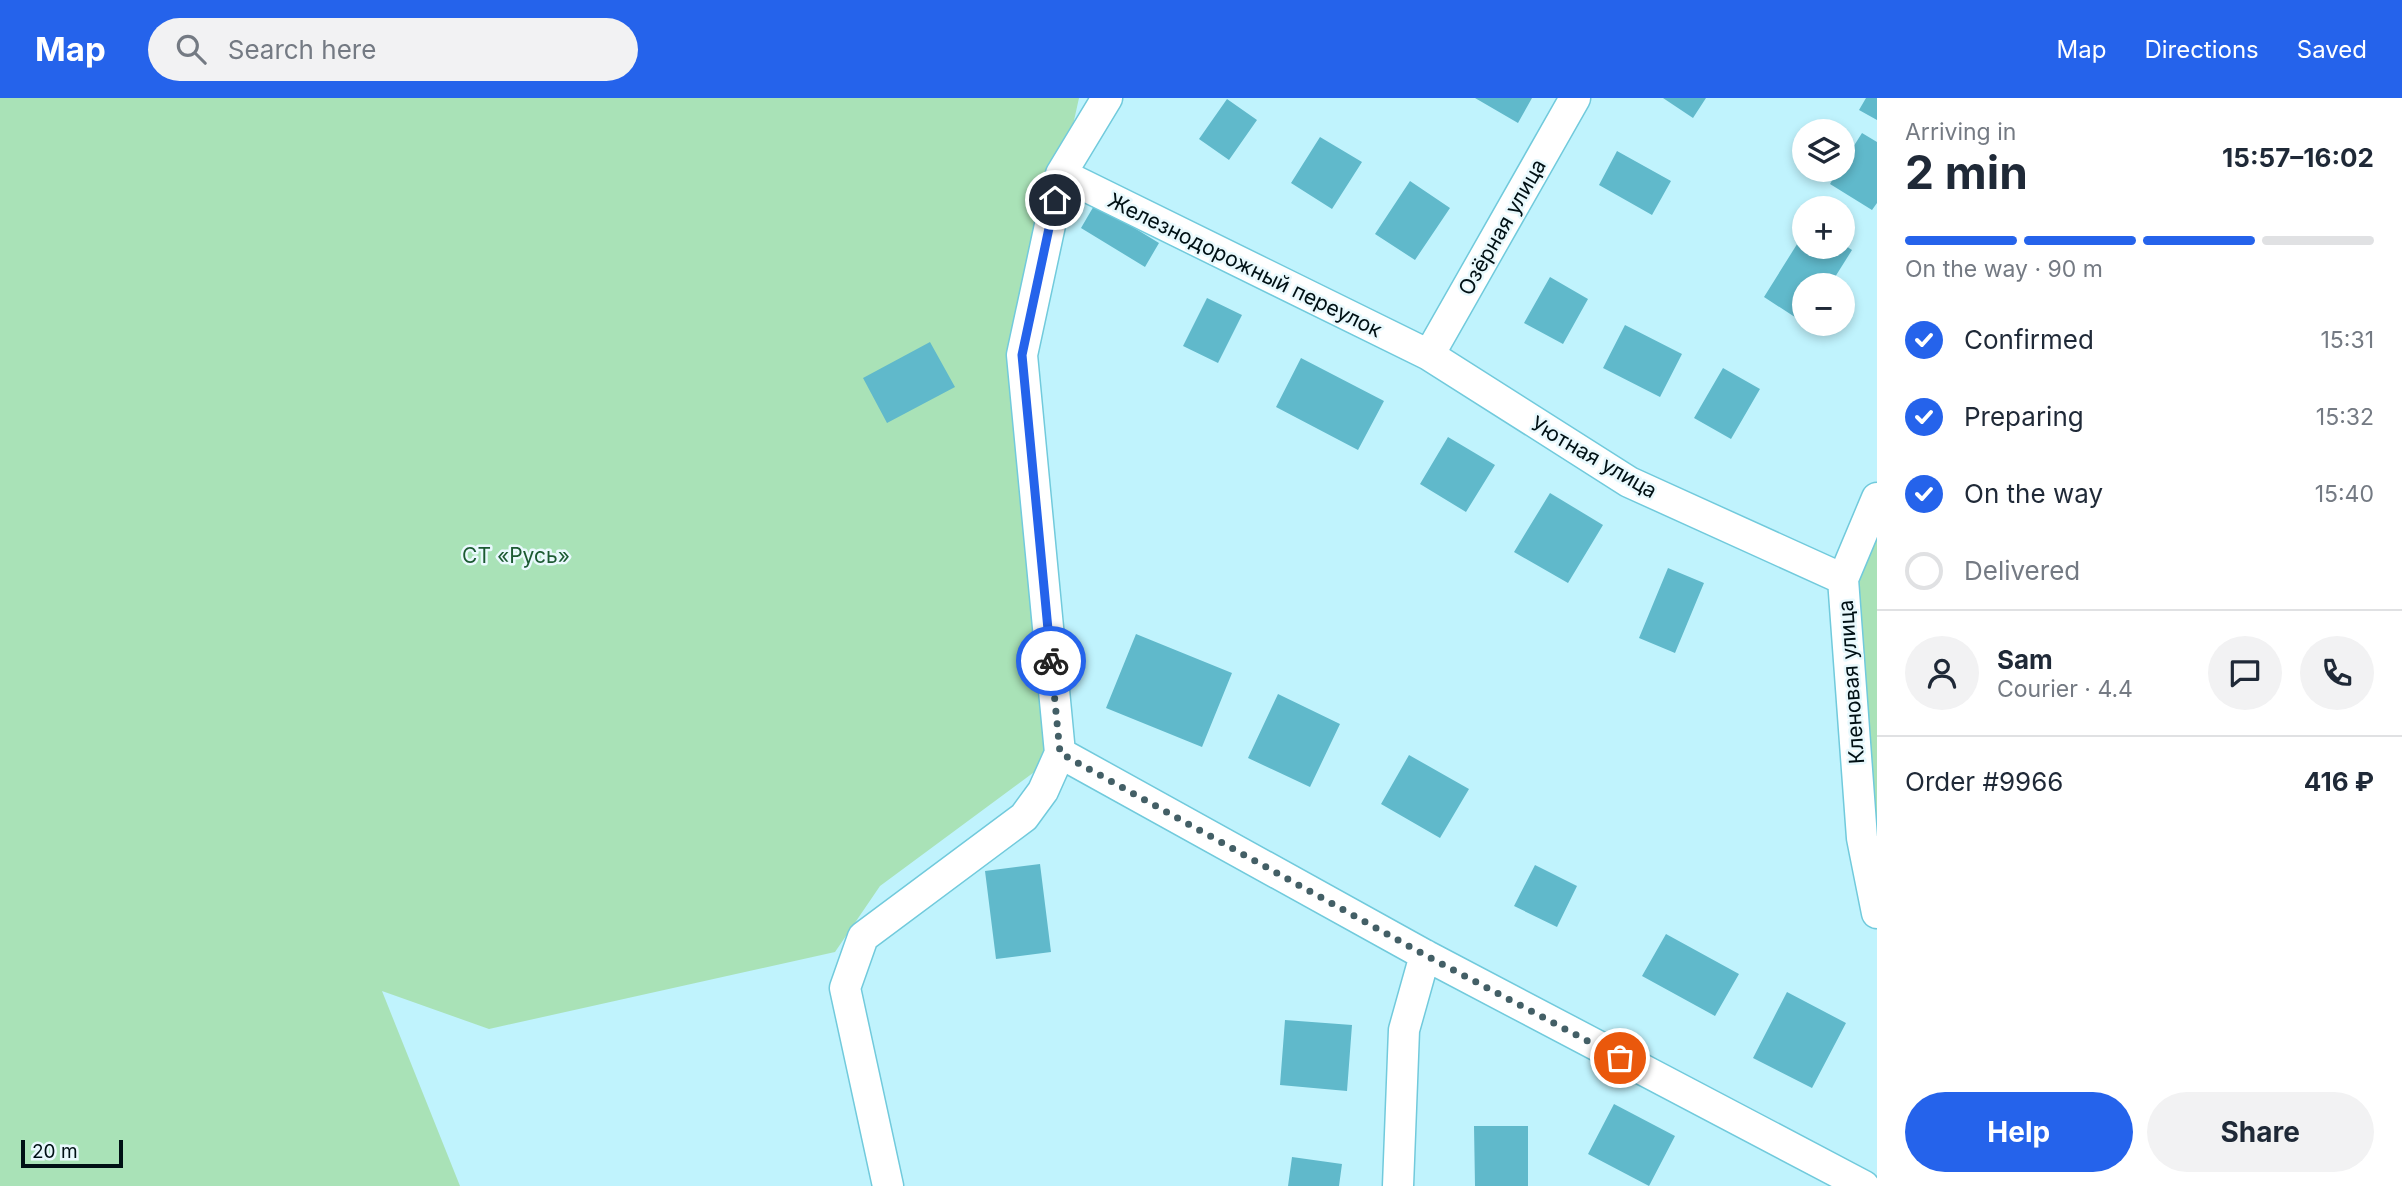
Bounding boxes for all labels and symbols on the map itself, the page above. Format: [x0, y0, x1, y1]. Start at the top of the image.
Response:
street label: Озёрная улица [1453, 155, 1551, 299]
pin [1025, 170, 1085, 230]
street label: Железнодорожный переулок [1104, 188, 1387, 343]
street label: Уютная улица [1526, 411, 1662, 503]
park label: СТ «Русь» [462, 543, 570, 568]
street label: Кленовая улица [1833, 599, 1869, 765]
courier [1016, 626, 1086, 696]
pin [1590, 1028, 1650, 1088]
scale bar [21, 1137, 122, 1169]

